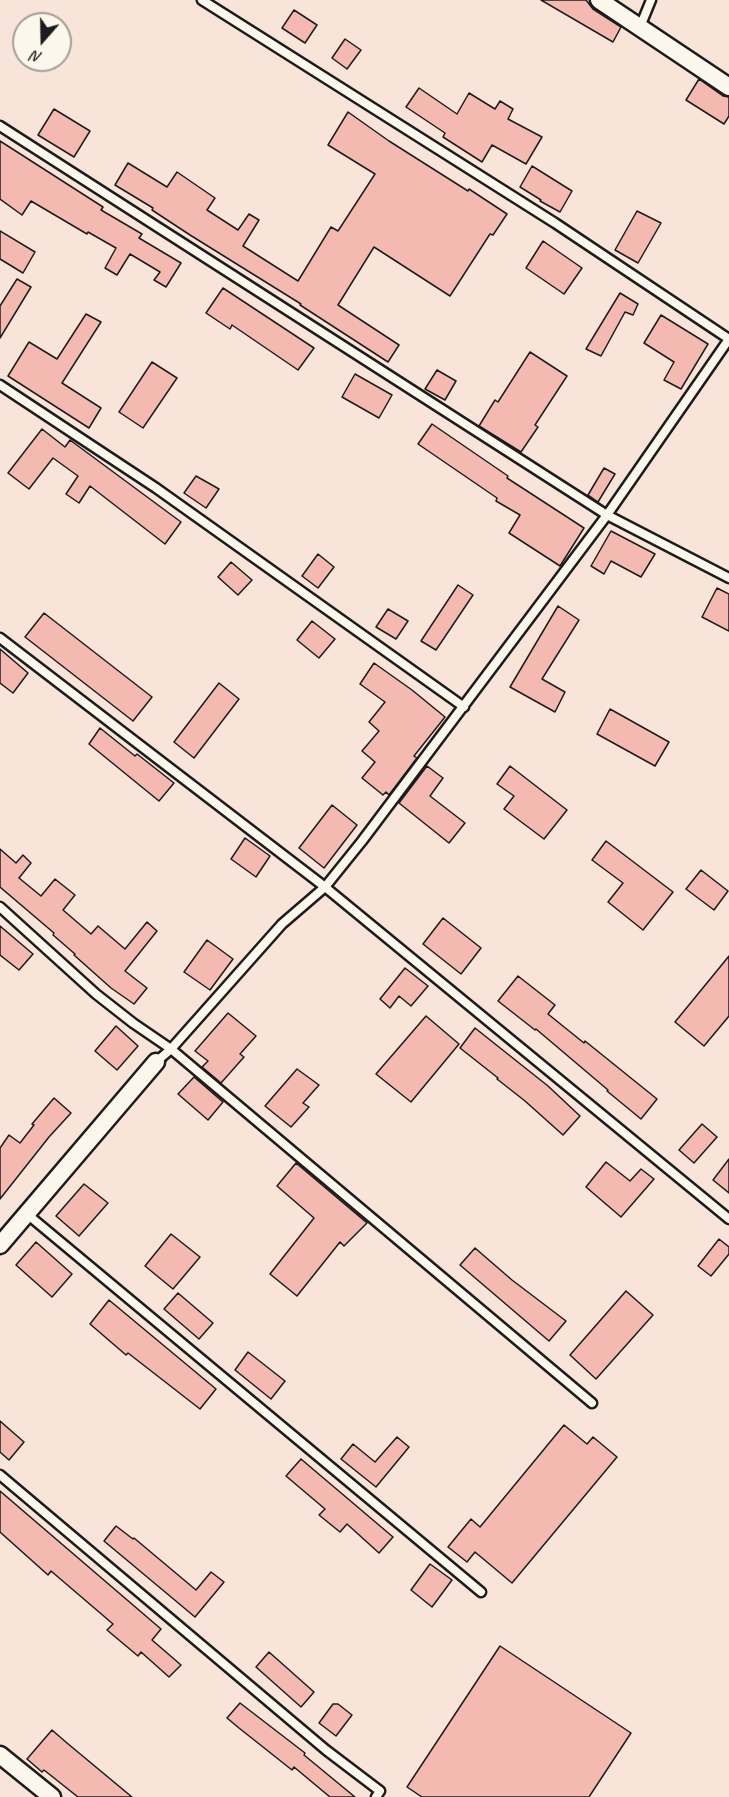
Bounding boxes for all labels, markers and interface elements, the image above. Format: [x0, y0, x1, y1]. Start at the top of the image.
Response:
north arrow [12, 12, 72, 72]
text: N [28, 46, 45, 68]

